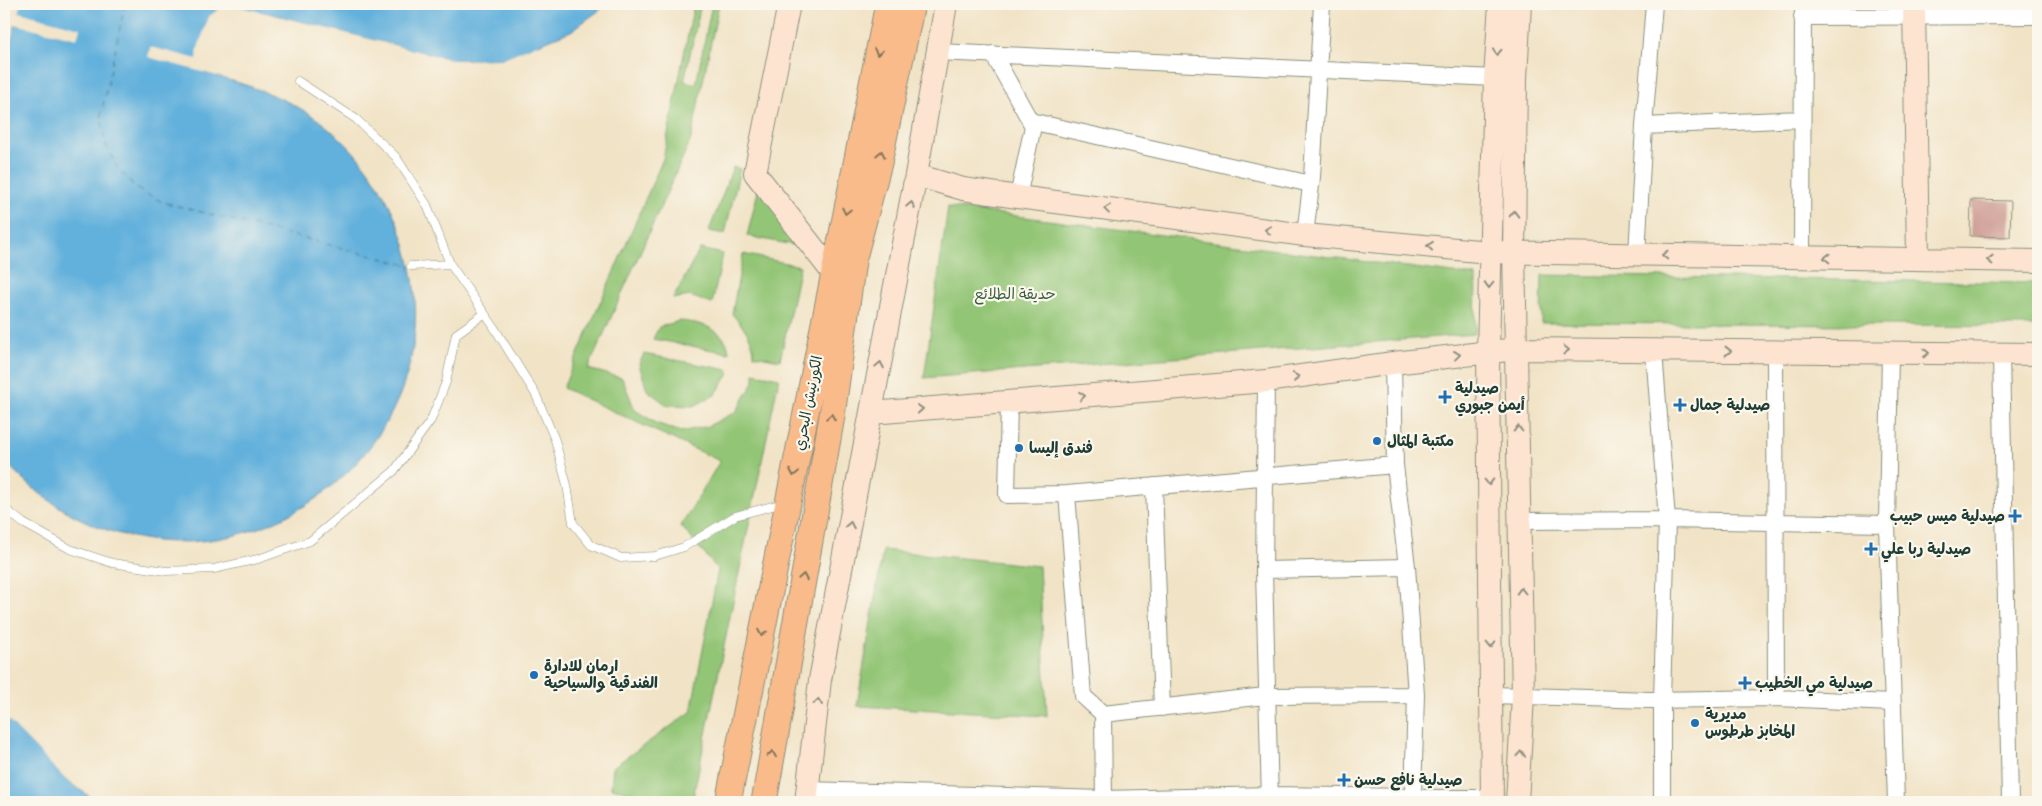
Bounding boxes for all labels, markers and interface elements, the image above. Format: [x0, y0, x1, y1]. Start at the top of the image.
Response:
one-way arrow [874, 47, 884, 56]
one-way arrow [1491, 49, 1502, 57]
one-way arrow [875, 150, 886, 159]
one-way arrow [905, 201, 915, 210]
one-way arrow [1103, 204, 1111, 215]
one-way arrow [841, 206, 851, 215]
one-way arrow [1509, 210, 1519, 218]
one-way arrow [1264, 225, 1272, 236]
one-way arrow [1426, 241, 1434, 252]
one-way arrow [1660, 250, 1668, 260]
one-way arrow [1823, 253, 1830, 263]
one-way arrow [1985, 255, 1993, 265]
one-way arrow [1484, 282, 1494, 289]
park label: حديقة الطلائع [974, 285, 1056, 305]
one-way arrow [1562, 345, 1570, 355]
one-way arrow [1725, 346, 1733, 356]
one-way arrow [1922, 348, 1930, 358]
one-way arrow [1453, 350, 1461, 361]
street label: الكورنيش البحري [790, 354, 828, 452]
one-way arrow [875, 361, 885, 369]
one-way arrow [1292, 372, 1300, 383]
place label: صيدلية أيمن جبوري [1455, 379, 1526, 417]
one-way arrow [1078, 391, 1086, 402]
marker: صيدلية أيمن جبوري [1439, 391, 1451, 403]
place label: صيدلية جمال [1690, 396, 1770, 415]
marker: صيدلية جمال [1674, 399, 1686, 411]
one-way arrow [916, 404, 924, 415]
one-way arrow [826, 412, 836, 421]
one-way arrow [1513, 424, 1524, 432]
place label: مكتبة المثال [1387, 432, 1454, 451]
marker: مكتبة المثال [1371, 435, 1383, 447]
place label: فندق إليسا [1029, 439, 1093, 458]
marker: فندق إليسا [1013, 442, 1025, 454]
one-way arrow [789, 469, 800, 478]
one-way arrow [1484, 479, 1494, 487]
place label: صيدلية ميس حبيب [1890, 507, 2005, 526]
marker: صيدلية ميس حبيب [2009, 510, 2021, 522]
one-way arrow [844, 520, 855, 529]
place label: صيدلية ربا علي [1881, 540, 1971, 563]
marker: صيدلية ربا علي [1865, 543, 1877, 555]
one-way arrow [797, 572, 807, 581]
one-way arrow [1516, 587, 1526, 594]
one-way arrow [758, 628, 768, 637]
one-way arrow [1486, 641, 1496, 649]
place label: ارمان للادارة الفندقية والسياحية [544, 657, 658, 693]
marker: ارمان للادارة الفندقية والسياحية [528, 669, 540, 681]
place label: صيدلية مي الخطيب [1755, 674, 1873, 697]
marker: صيدلية مي الخطيب [1739, 677, 1751, 689]
one-way arrow [812, 697, 823, 705]
place label: مديرية المخابز طرطوس [1705, 705, 1795, 741]
marker: مديرية المخابز طرطوس [1689, 717, 1701, 729]
one-way arrow [1515, 749, 1526, 757]
one-way arrow [766, 750, 777, 758]
place label: صيدلية نافع حسن [1354, 771, 1463, 791]
marker: صيدلية نافع حسن [1338, 774, 1350, 786]

